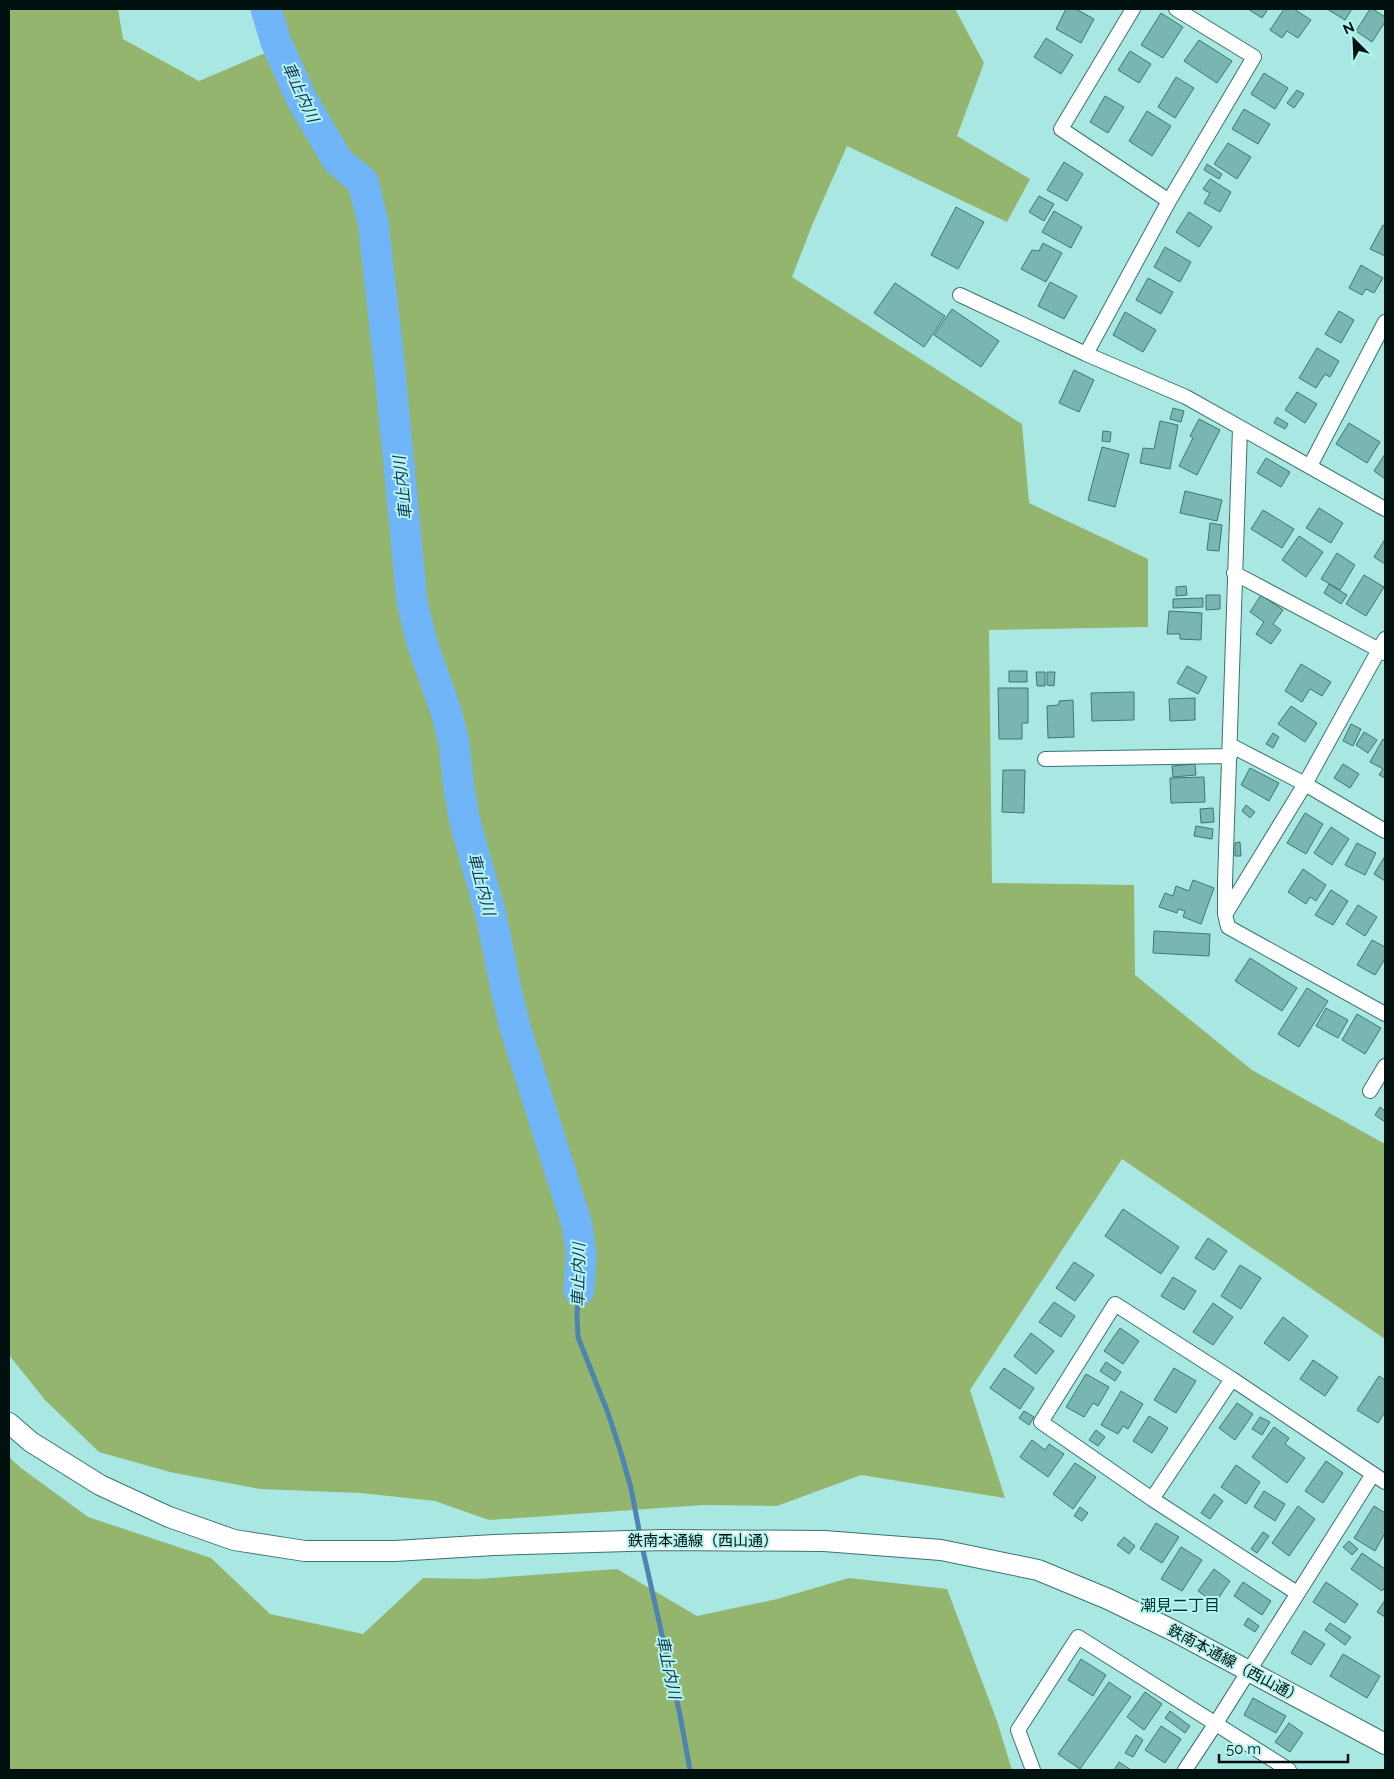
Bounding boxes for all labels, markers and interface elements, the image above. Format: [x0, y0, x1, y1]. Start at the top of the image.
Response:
north arrow [1329, 15, 1379, 65]
text: N [1341, 19, 1357, 38]
water label: 車止内川 [278, 59, 324, 127]
water label: 車止内川 [389, 453, 415, 521]
water label: 車止内川 [464, 851, 499, 919]
water label: 車止内川 [568, 1241, 589, 1307]
street label: 鉄南本通線（西山通） [628, 1532, 778, 1550]
district label: 潮見二丁目 [1140, 1596, 1220, 1615]
street label: 鉄南本通線（西山通） [1165, 1621, 1305, 1707]
water label: 車止内川 [653, 1634, 685, 1702]
scale bar [1219, 1732, 1348, 1764]
text: 50 m [1226, 1740, 1261, 1758]

